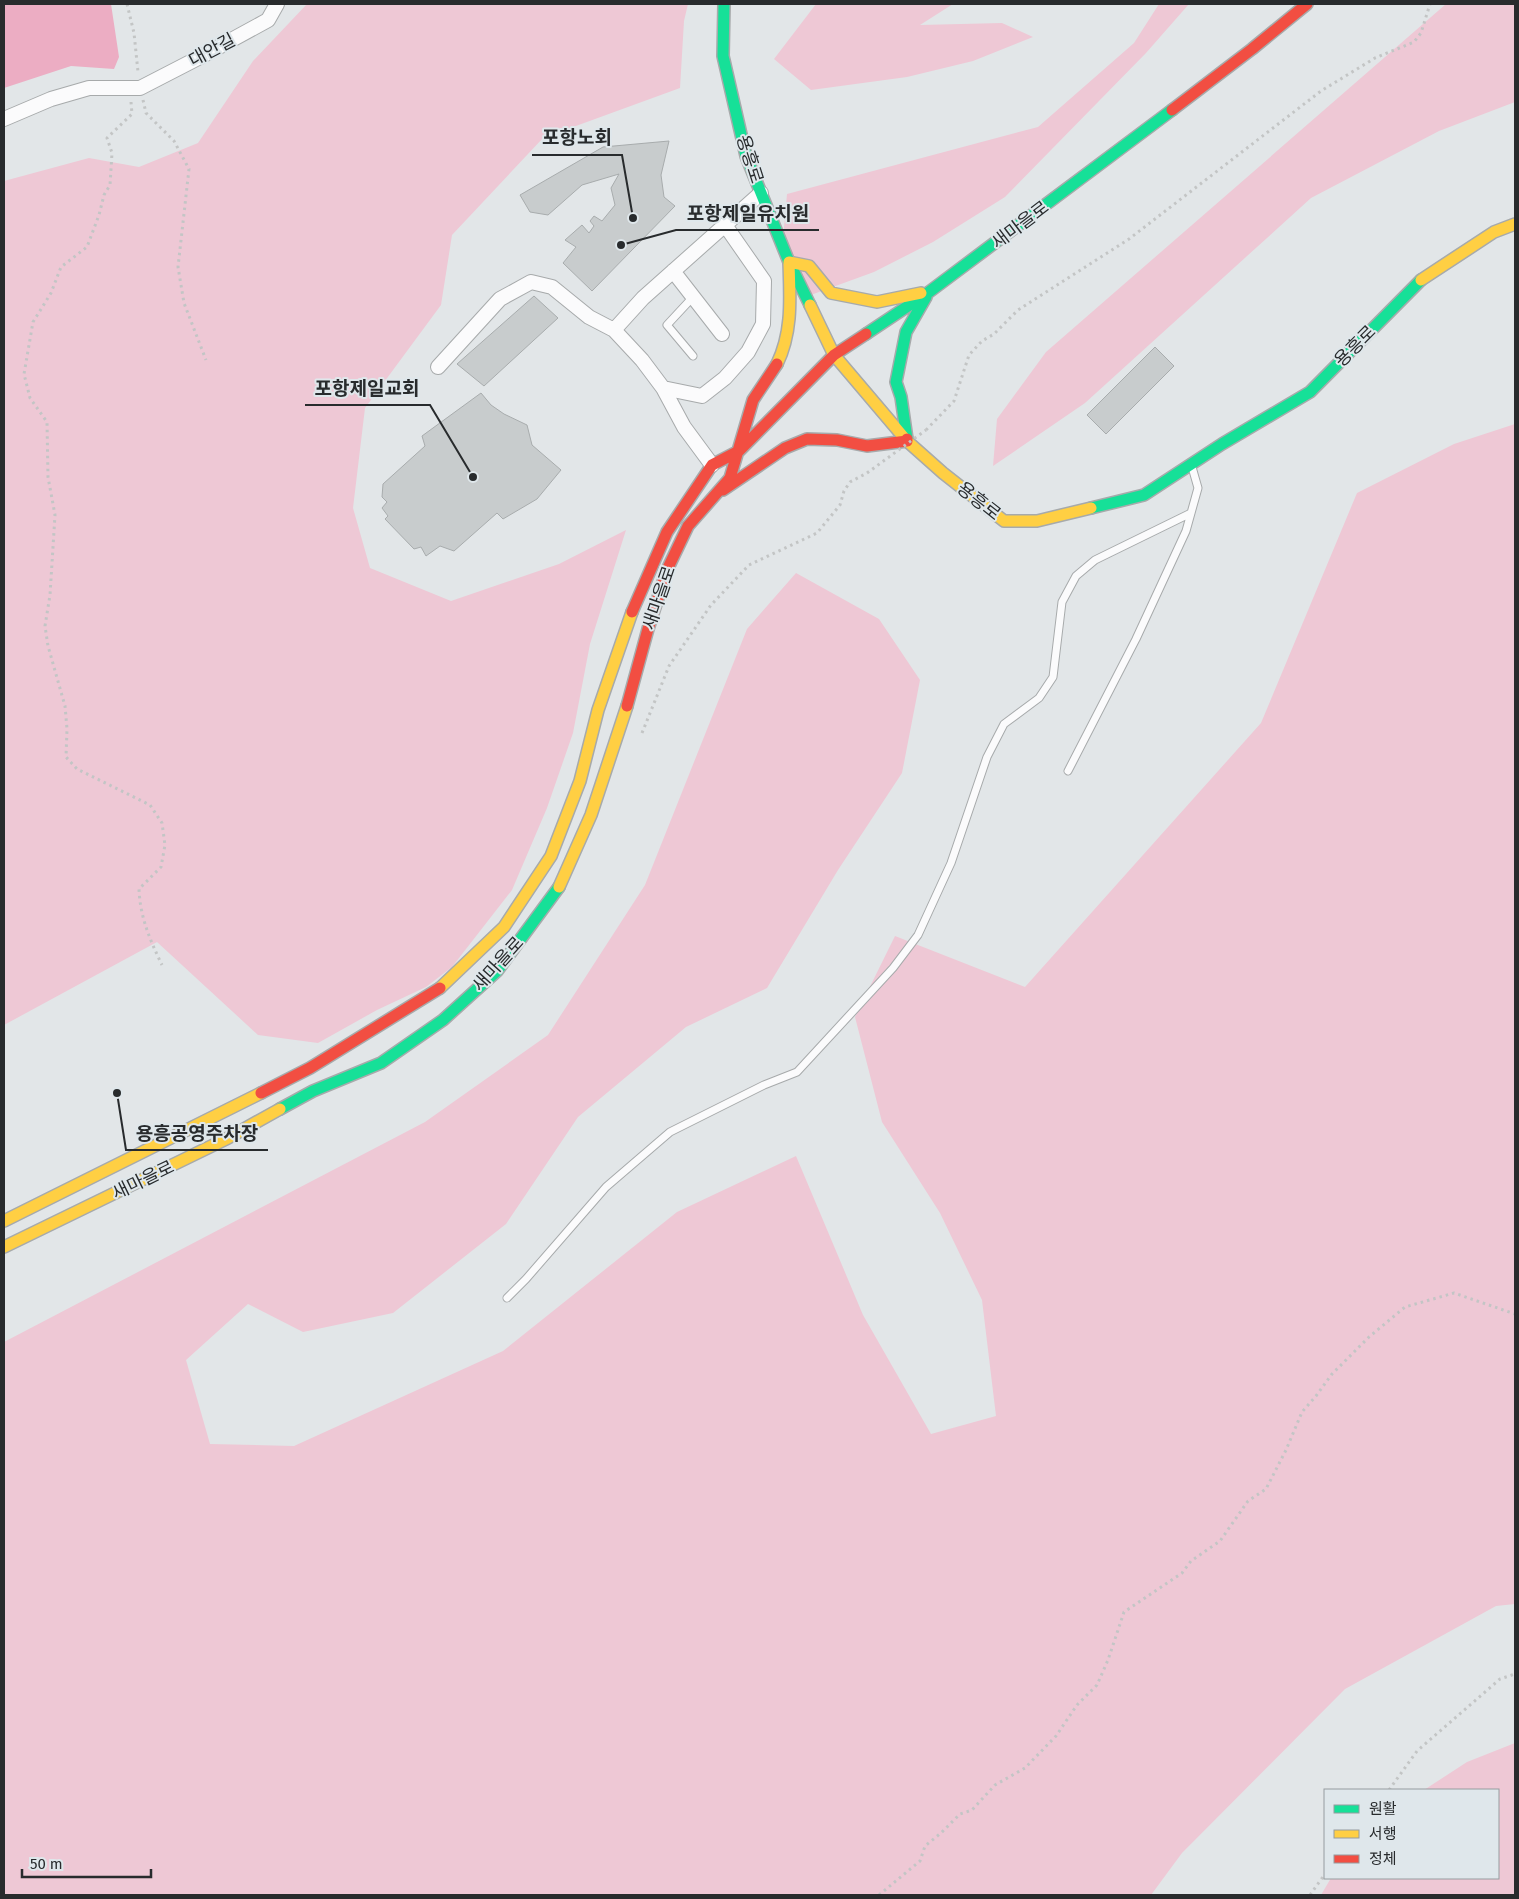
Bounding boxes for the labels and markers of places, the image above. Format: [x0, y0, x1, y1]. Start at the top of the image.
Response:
callout: 포항노회 [532, 121, 622, 155]
callout: 포항제일유치원 [676, 196, 819, 230]
callout: 포항제일교회 [305, 371, 430, 405]
callout: 용흥공영주차장 [126, 1116, 268, 1150]

